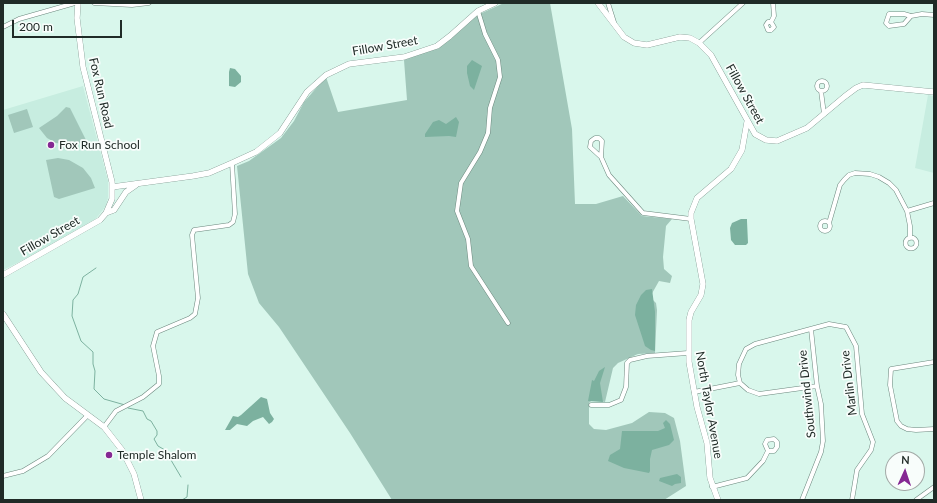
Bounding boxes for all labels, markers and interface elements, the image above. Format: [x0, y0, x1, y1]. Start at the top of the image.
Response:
scale bar [14, 12, 124, 38]
text: 200 m [19, 19, 53, 34]
street label: Fillow Street [351, 33, 419, 59]
street label: Fox Run Road [86, 56, 116, 130]
street label: Fillow Street [723, 62, 767, 126]
place label: Fox Run School [59, 138, 140, 152]
marker: Fox Run School [46, 140, 56, 150]
street label: Fillow Street [18, 213, 82, 259]
street label: Southwind Drive [795, 349, 819, 439]
street label: North Taylor Avenue [692, 350, 726, 460]
street label: Marlin Drive [838, 350, 860, 416]
place label: Temple Shalom [117, 448, 196, 462]
marker: Temple Shalom [104, 450, 114, 460]
north arrow [885, 451, 925, 491]
text: N [901, 453, 910, 466]

